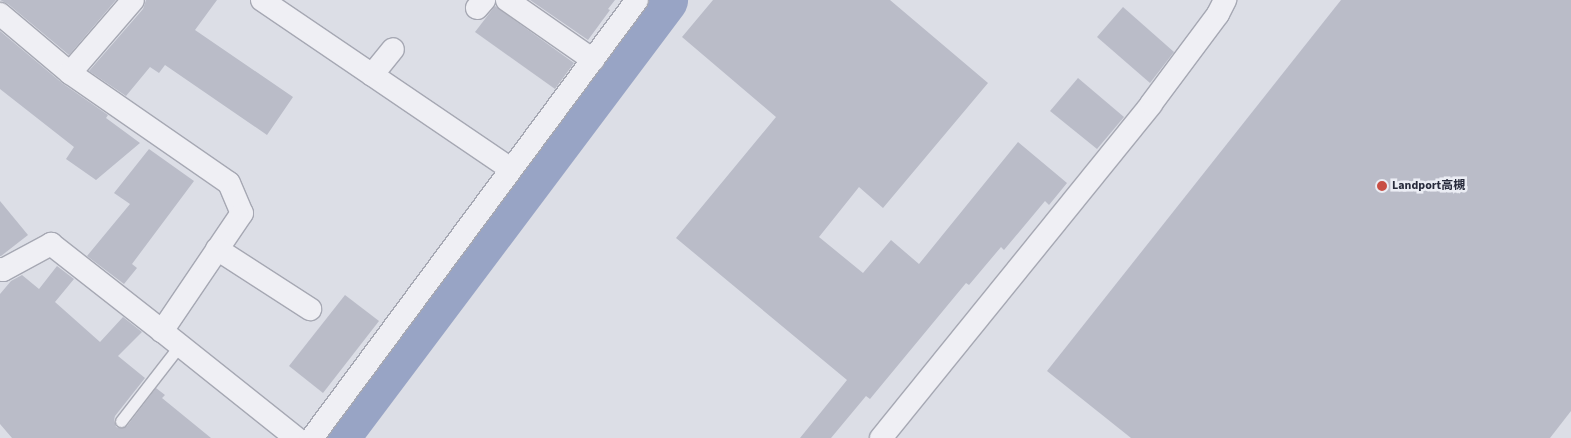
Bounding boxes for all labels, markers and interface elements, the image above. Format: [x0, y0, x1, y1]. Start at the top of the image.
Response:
place label: Landport高槻 [1392, 179, 1465, 193]
marker: Landport高槻 [1376, 180, 1388, 192]

